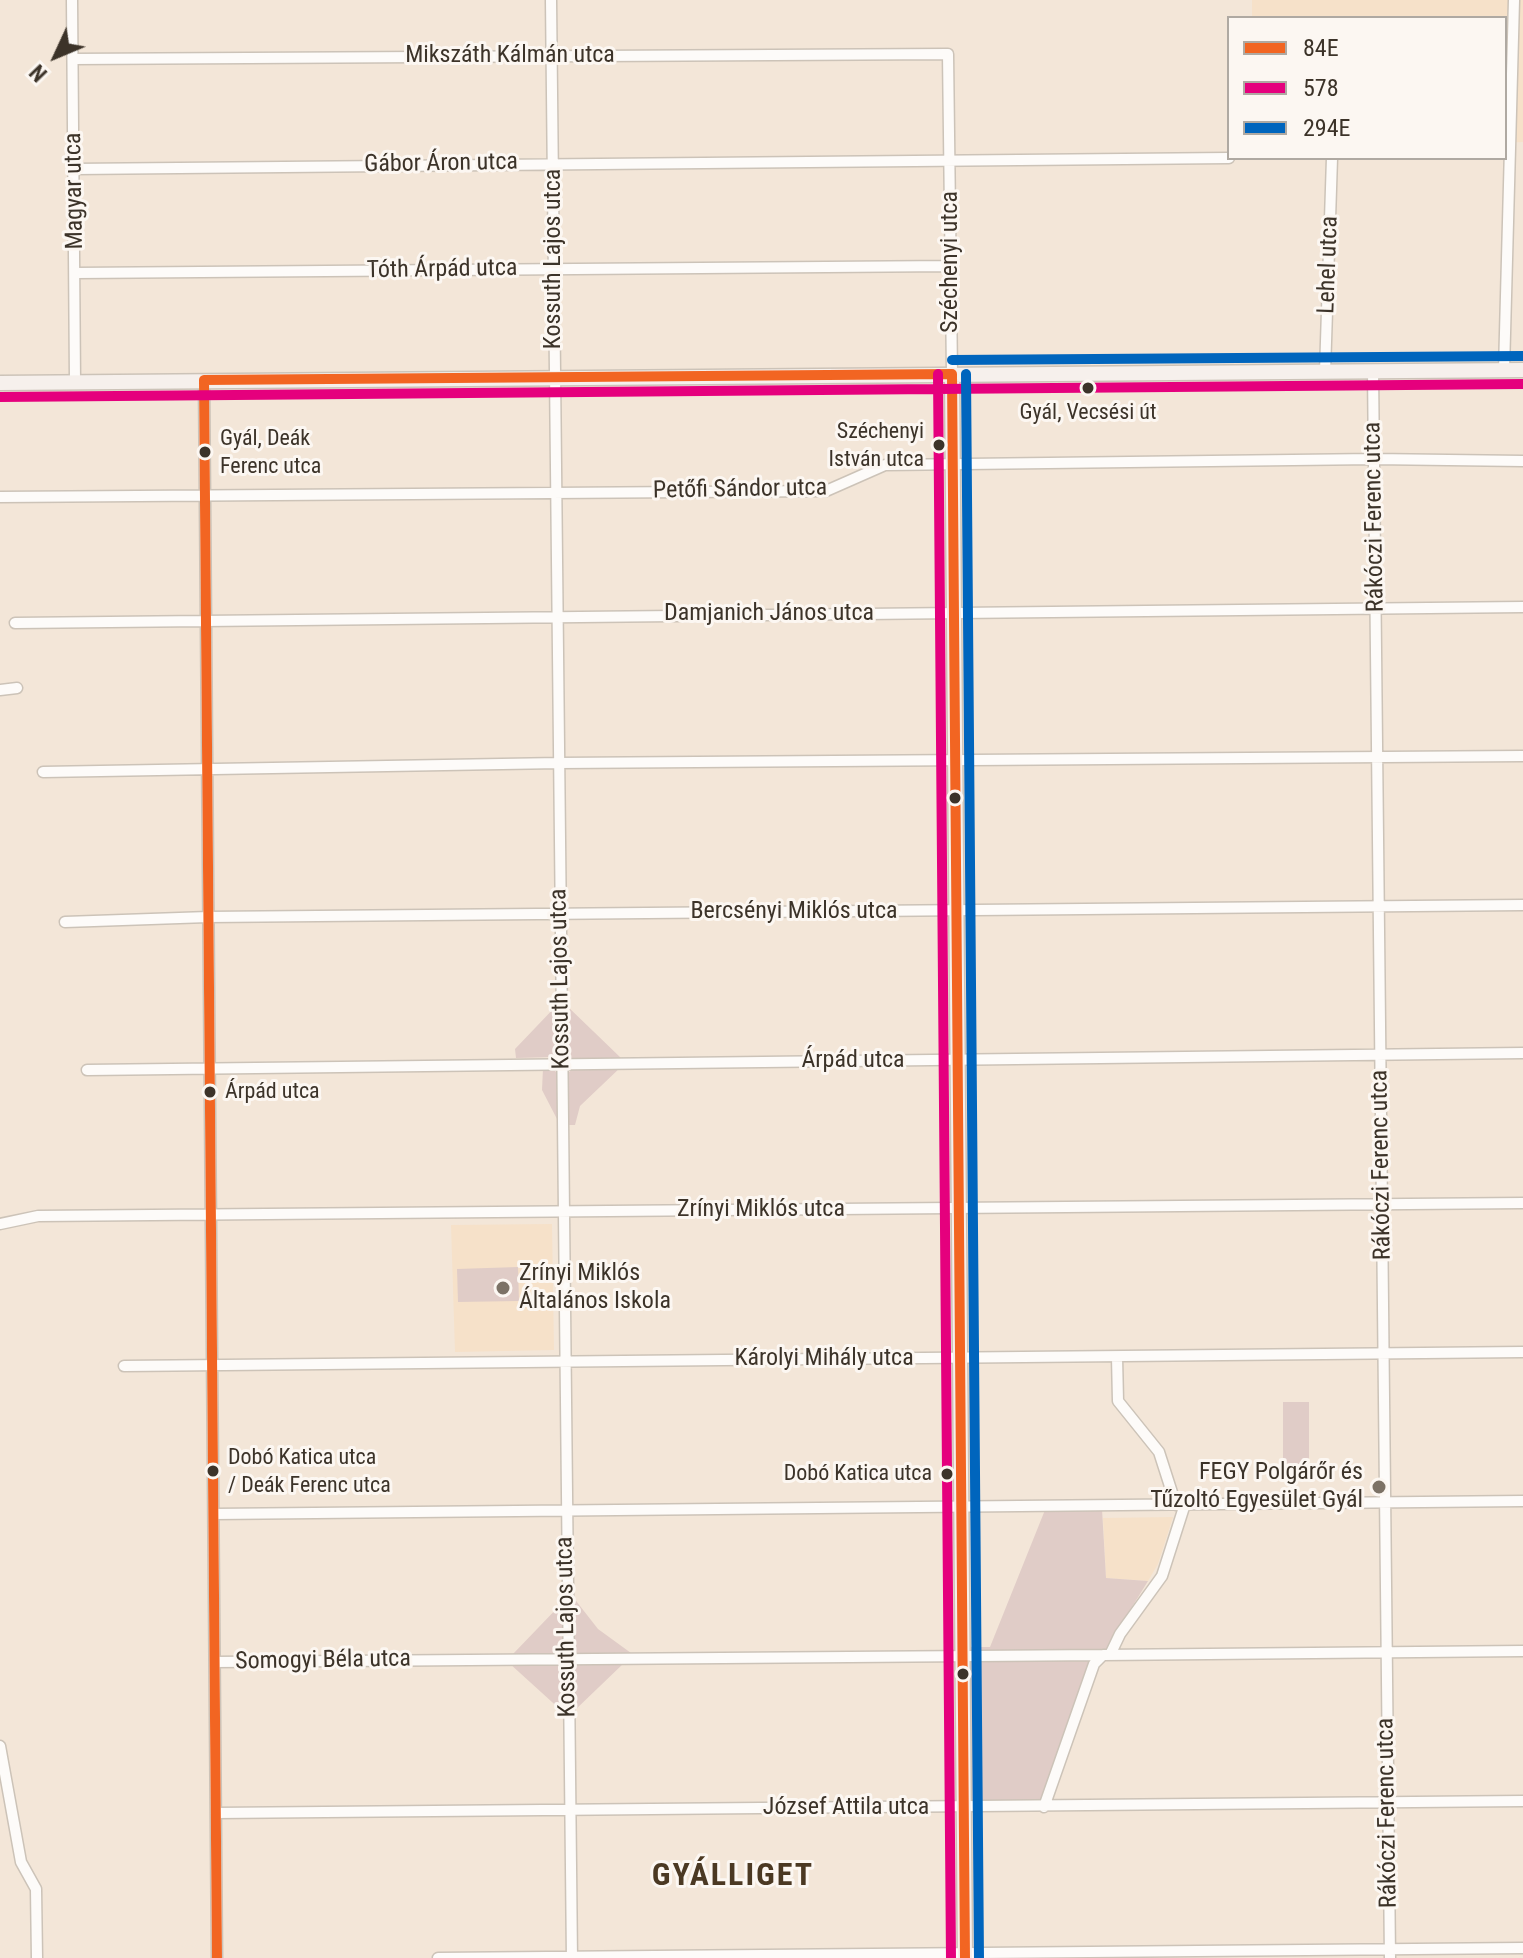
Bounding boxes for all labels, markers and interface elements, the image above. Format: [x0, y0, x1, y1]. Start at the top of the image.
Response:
north arrow [16, 16, 96, 96]
legend [1227, 16, 1507, 160]
text: 84E [1303, 34, 1339, 62]
street label: Mikszáth Kálmán utca [405, 42, 615, 70]
text: N [25, 59, 52, 87]
text: 578 [1303, 74, 1339, 102]
text: 294E [1303, 114, 1350, 142]
street label: Magyar utca [60, 132, 90, 250]
street label: Gábor Áron utca [364, 148, 518, 180]
street label: Kossuth Lajos utca [540, 169, 568, 349]
street label: Széchenyi utca [937, 191, 965, 333]
street label: Lehel utca [1313, 216, 1345, 314]
street label: Tóth Árpád utca [366, 254, 518, 286]
marker: Gyál, Vecsési út [1080, 380, 1096, 396]
place label: Gyál, Vecsési út [1020, 400, 1156, 426]
place label: Széchenyi István utca [829, 419, 924, 470]
street label: Rákóczi Ferenc utca [1359, 422, 1391, 612]
place label: Gyál, Deák Ferenc utca [220, 426, 321, 478]
marker: Széchenyi István utca [931, 437, 947, 453]
marker: Gyál, Deák Ferenc utca [197, 444, 213, 460]
street label: Petőfi Sándor utca [653, 474, 827, 506]
street label: Damjanich János utca [664, 600, 874, 628]
unlabelled marker [947, 790, 963, 806]
street label: Kossuth Lajos utca [545, 888, 577, 1070]
street label: Bercsényi Miklós utca [690, 898, 898, 926]
street label: Árpád utca [801, 1047, 905, 1075]
street label: Rákóczi Ferenc utca [1366, 1070, 1398, 1260]
place label: Árpád utca [225, 1079, 320, 1105]
marker: Árpád utca [202, 1084, 218, 1100]
street label: Zrínyi Miklós utca [677, 1196, 845, 1224]
place label: Zrínyi Miklós Általános Iskola [519, 1260, 671, 1316]
marker: Zrínyi Miklós Általános Iskola [494, 1279, 512, 1297]
street label: Károlyi Mihály utca [734, 1345, 914, 1373]
place label: Dobó Katica utca / Deák Ferenc utca [228, 1445, 391, 1496]
place label: FEGY Polgárőr és Tűzoltó Egyesület Gyál [1150, 1459, 1363, 1515]
place label: Dobó Katica utca [784, 1461, 932, 1487]
marker: Dobó Katica utca / Deák Ferenc utca [205, 1463, 221, 1479]
marker: Dobó Katica utca [939, 1466, 955, 1482]
marker: FEGY Polgárőr és Tűzoltó Egyesület Gyál [1370, 1478, 1388, 1496]
street label: Kossuth Lajos utca [551, 1536, 583, 1718]
street label: Somogyi Béla utca [235, 1645, 411, 1677]
unlabelled marker [955, 1666, 971, 1682]
street label: Rákóczi Ferenc utca [1372, 1718, 1404, 1908]
street label: József Attila utca [763, 1794, 929, 1822]
district label: GYÁLLIGET [652, 1858, 814, 1896]

